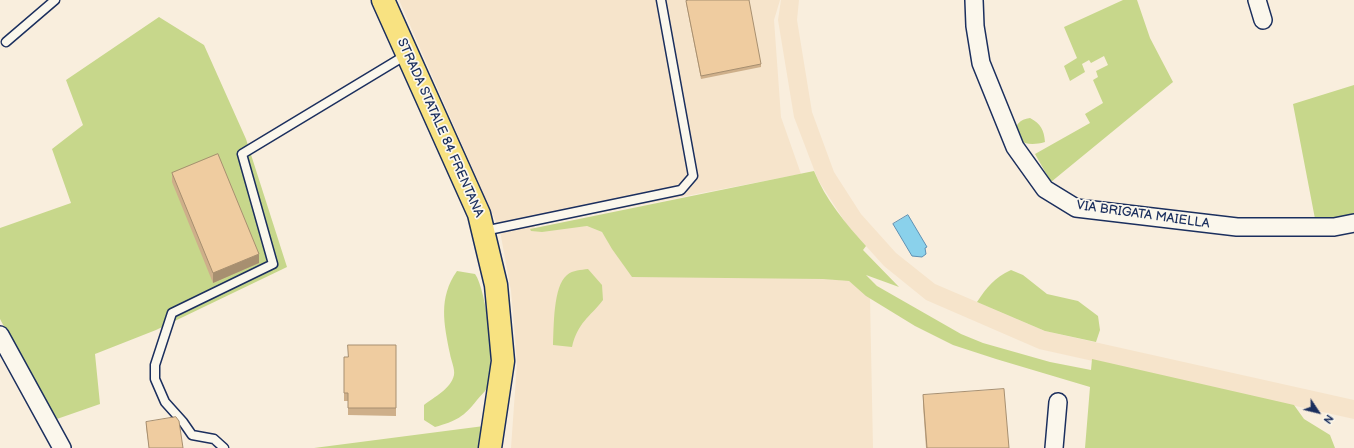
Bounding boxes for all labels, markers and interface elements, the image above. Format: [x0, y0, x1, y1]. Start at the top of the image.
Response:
street label: STRADA STATALE 84 FRENTANA [393, 36, 487, 220]
street label: VIA BRIGATA MAIELLA [1075, 198, 1211, 232]
north arrow [1298, 392, 1338, 432]
text: N [1321, 412, 1336, 426]

